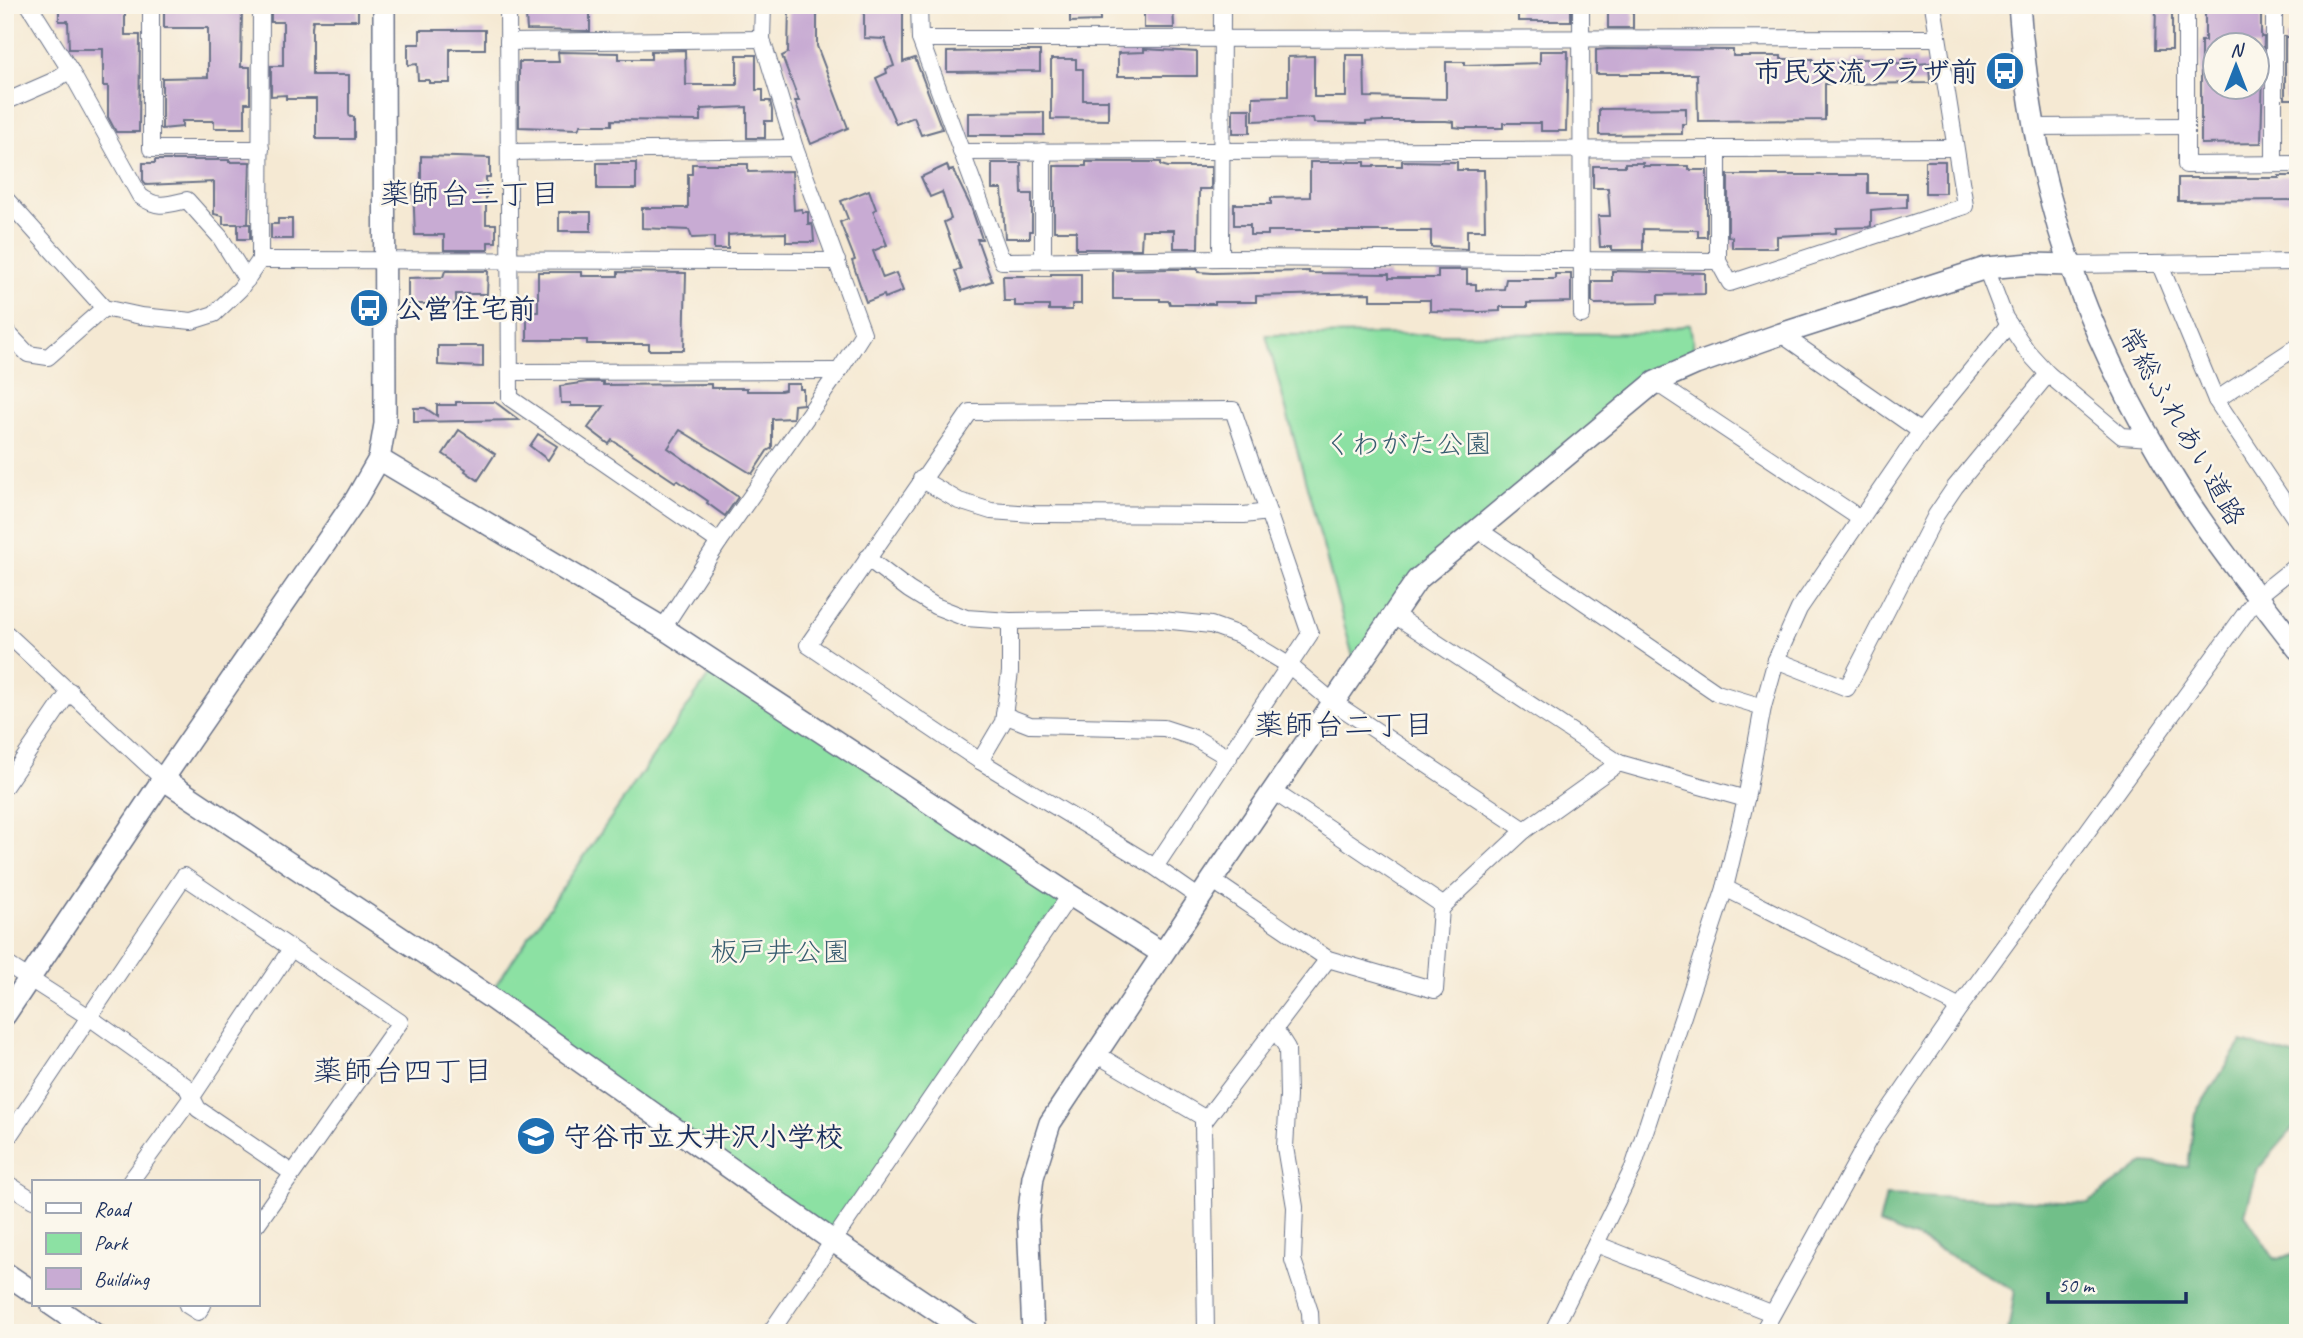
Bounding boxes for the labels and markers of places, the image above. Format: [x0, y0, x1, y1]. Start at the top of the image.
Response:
bus stop icon: 市民交流プラザ前 [1984, 50, 2026, 92]
place label: 市民交流プラザ前 [1754, 54, 1978, 89]
bus stop icon: 公営住宅前 [348, 287, 390, 329]
place label: 公営住宅前 [396, 291, 536, 326]
school or university icon: 守谷市立大井沢小学校 [515, 1115, 557, 1157]
place label: 守谷市立大井沢小学校 [563, 1119, 843, 1154]

